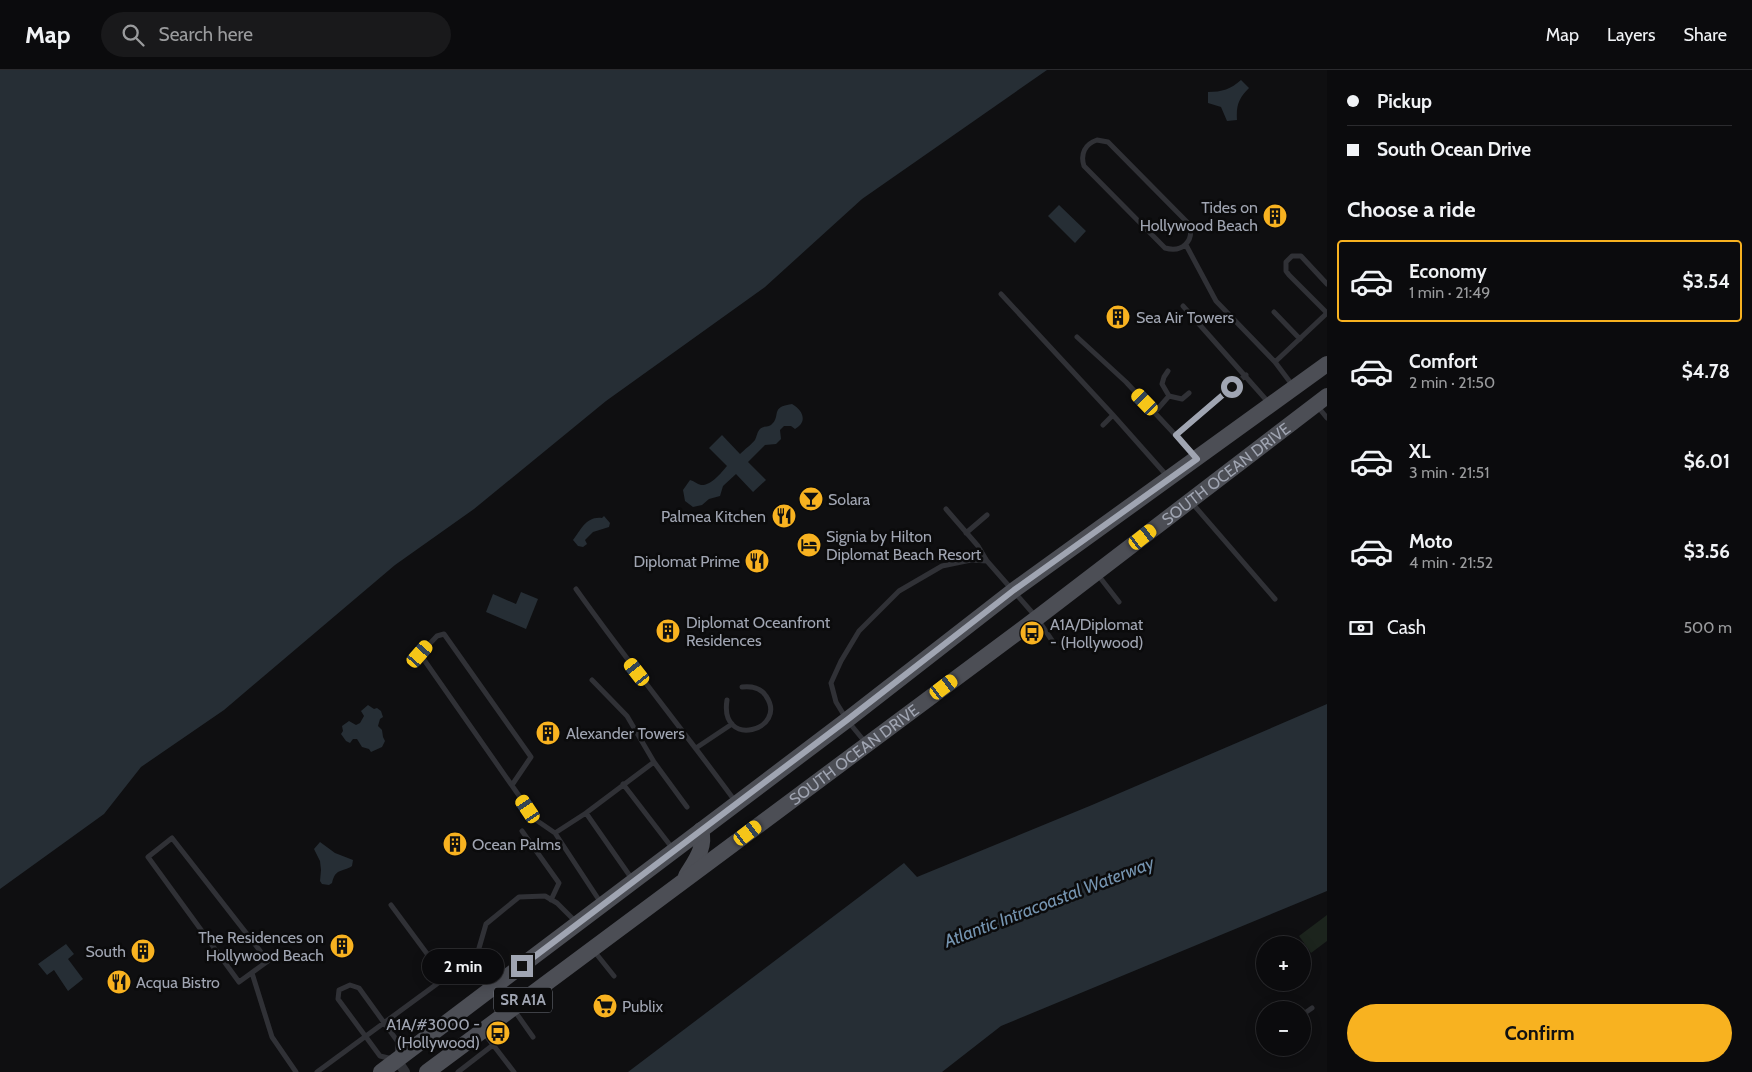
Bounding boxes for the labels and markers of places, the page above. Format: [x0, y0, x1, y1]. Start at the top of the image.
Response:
place label: Tides on Hollywood Beach [1140, 198, 1258, 235]
building icon: Tides on Hollywood Beach [1262, 203, 1288, 229]
building icon: Sea Air Towers [1105, 304, 1131, 330]
place label: Sea Air Towers [1136, 308, 1234, 327]
bar icon: Solara [798, 486, 824, 512]
place label: Solara [828, 490, 871, 509]
restaurant icon: Palmea Kitchen [771, 503, 797, 529]
place label: Palmea Kitchen [661, 507, 766, 526]
place label: Signia by Hilton Diplomat Beach Resort [826, 527, 982, 564]
hotel icon: Signia by Hilton Diplomat Beach Resort [796, 532, 822, 558]
restaurant icon: Diplomat Prime [744, 548, 770, 574]
place label: Diplomat Prime [633, 552, 740, 571]
place label: Diplomat Oceanfront Residences [686, 613, 831, 650]
place label: A1A/Diplomat - (Hollywood) [1050, 615, 1144, 652]
building icon: Diplomat Oceanfront Residences [655, 618, 681, 644]
bus stop icon: A1A/Diplomat - (Hollywood) [1019, 620, 1045, 646]
building icon: Alexander Towers [535, 720, 561, 746]
place label: Alexander Towers [566, 724, 685, 743]
building icon: Ocean Palms [442, 831, 468, 857]
place label: Ocean Palms [472, 835, 561, 854]
place label: The Residences on Hollywood Beach [198, 928, 324, 965]
building icon: The Residences on Hollywood Beach [329, 933, 355, 959]
building icon: South [130, 938, 156, 964]
place label: South [85, 942, 126, 961]
restaurant icon: Acqua Bistro [106, 969, 132, 995]
place label: Acqua Bistro [136, 973, 220, 992]
supermarket icon: Publix [592, 993, 618, 1019]
place label: Publix [622, 997, 663, 1016]
place label: A1A/#3000 - (Hollywood) [386, 1015, 480, 1052]
bus stop icon: A1A/#3000 - (Hollywood) [485, 1020, 511, 1046]

